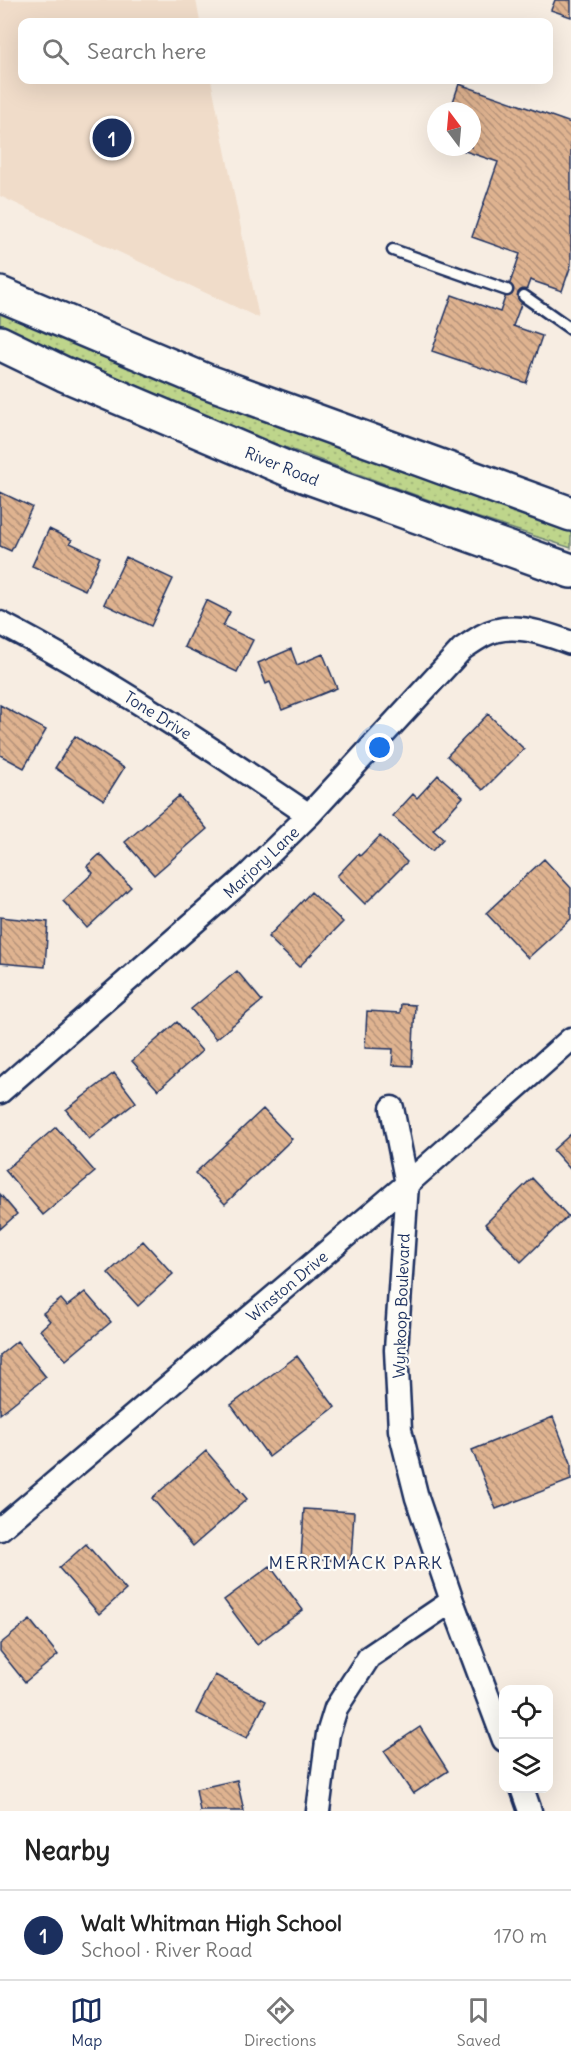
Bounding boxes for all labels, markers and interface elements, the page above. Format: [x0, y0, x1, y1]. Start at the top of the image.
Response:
search box [18, 18, 553, 84]
icon: search [39, 35, 72, 68]
text: Search here [87, 37, 206, 65]
north arrow [427, 102, 481, 156]
pin: 1 [92, 116, 132, 160]
street label: River Road [242, 442, 322, 490]
street label: Tone Drive [121, 686, 195, 744]
your location [365, 733, 394, 762]
street label: Marjory Lane [219, 822, 303, 902]
street label: Wynkoop Boulevard [388, 1233, 414, 1379]
street label: Winston Drive [242, 1246, 332, 1326]
district label: MERRIMACK PARK [269, 1551, 443, 1574]
map controls [499, 1685, 553, 1793]
button: locate [499, 1685, 553, 1739]
button: layers [499, 1739, 553, 1793]
text: Nearby [24, 1834, 110, 1867]
text: Walt Whitman High School [81, 1909, 342, 1937]
text: 1 [40, 1923, 47, 1948]
text: 170 m [494, 1923, 547, 1948]
text: School · River Road [81, 1937, 252, 1962]
tab: Map [70, 1994, 103, 2050]
tab: Directions [244, 1994, 316, 2050]
tab: Saved [457, 1994, 501, 2050]

